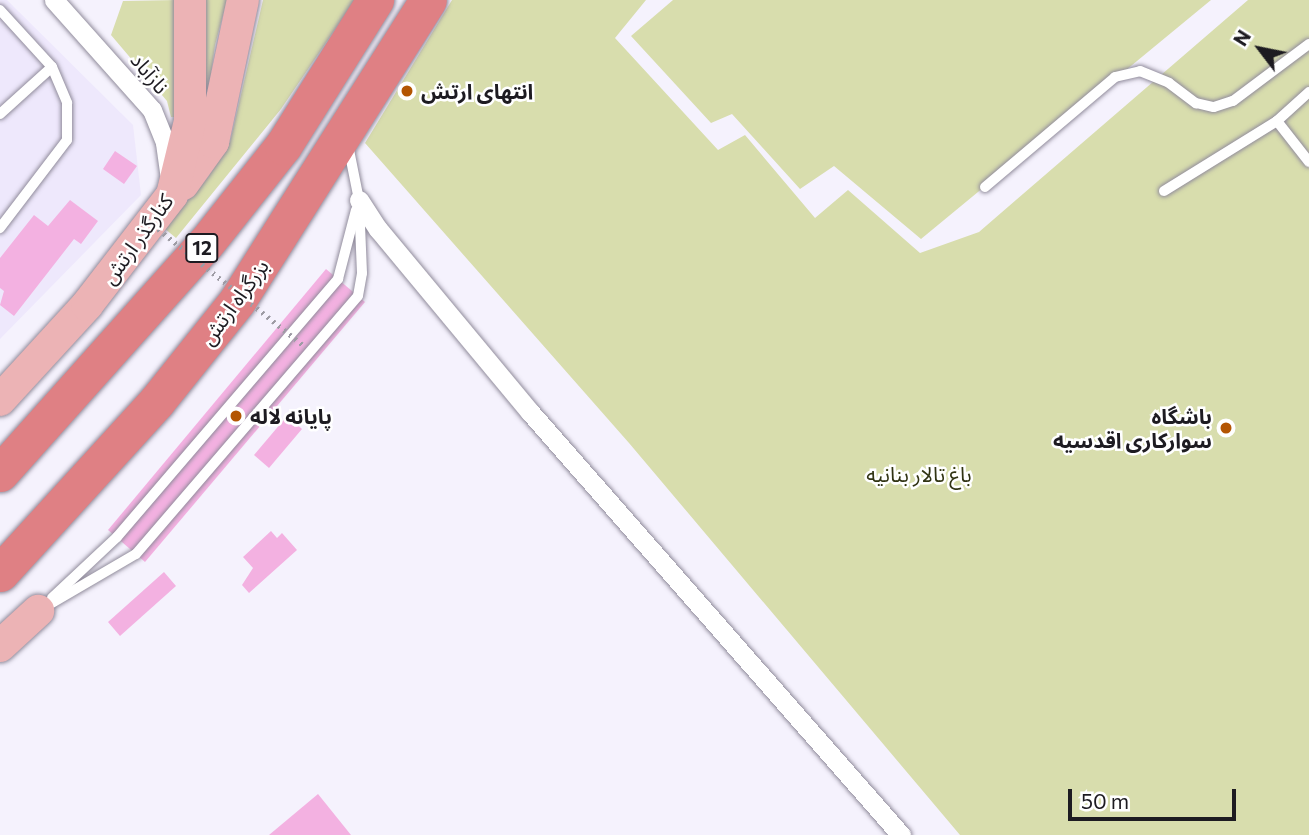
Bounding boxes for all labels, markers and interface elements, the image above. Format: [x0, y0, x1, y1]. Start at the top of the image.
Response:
north arrow [1225, 14, 1295, 84]
text: N [1228, 25, 1255, 50]
street label: نازآباد [126, 47, 174, 99]
place label: انتهای ارتش [421, 78, 533, 104]
marker: انتهای ارتش [399, 83, 415, 99]
street label: کنارگذر ارتش [96, 189, 178, 289]
road number: 12 [184, 232, 220, 264]
street label: بزرگراه ارتش [194, 254, 274, 350]
place label: پایانه لاله [250, 403, 332, 429]
place label: باشگاه سوارکاری اقدسیه [1053, 403, 1212, 453]
marker: پایانه لاله [228, 408, 244, 424]
marker: باشگاه سوارکاری اقدسیه [1218, 420, 1234, 436]
park label: باغ تالار بنانیه [866, 461, 972, 487]
scale bar [1071, 776, 1239, 820]
text: 50 m [1081, 788, 1129, 813]

